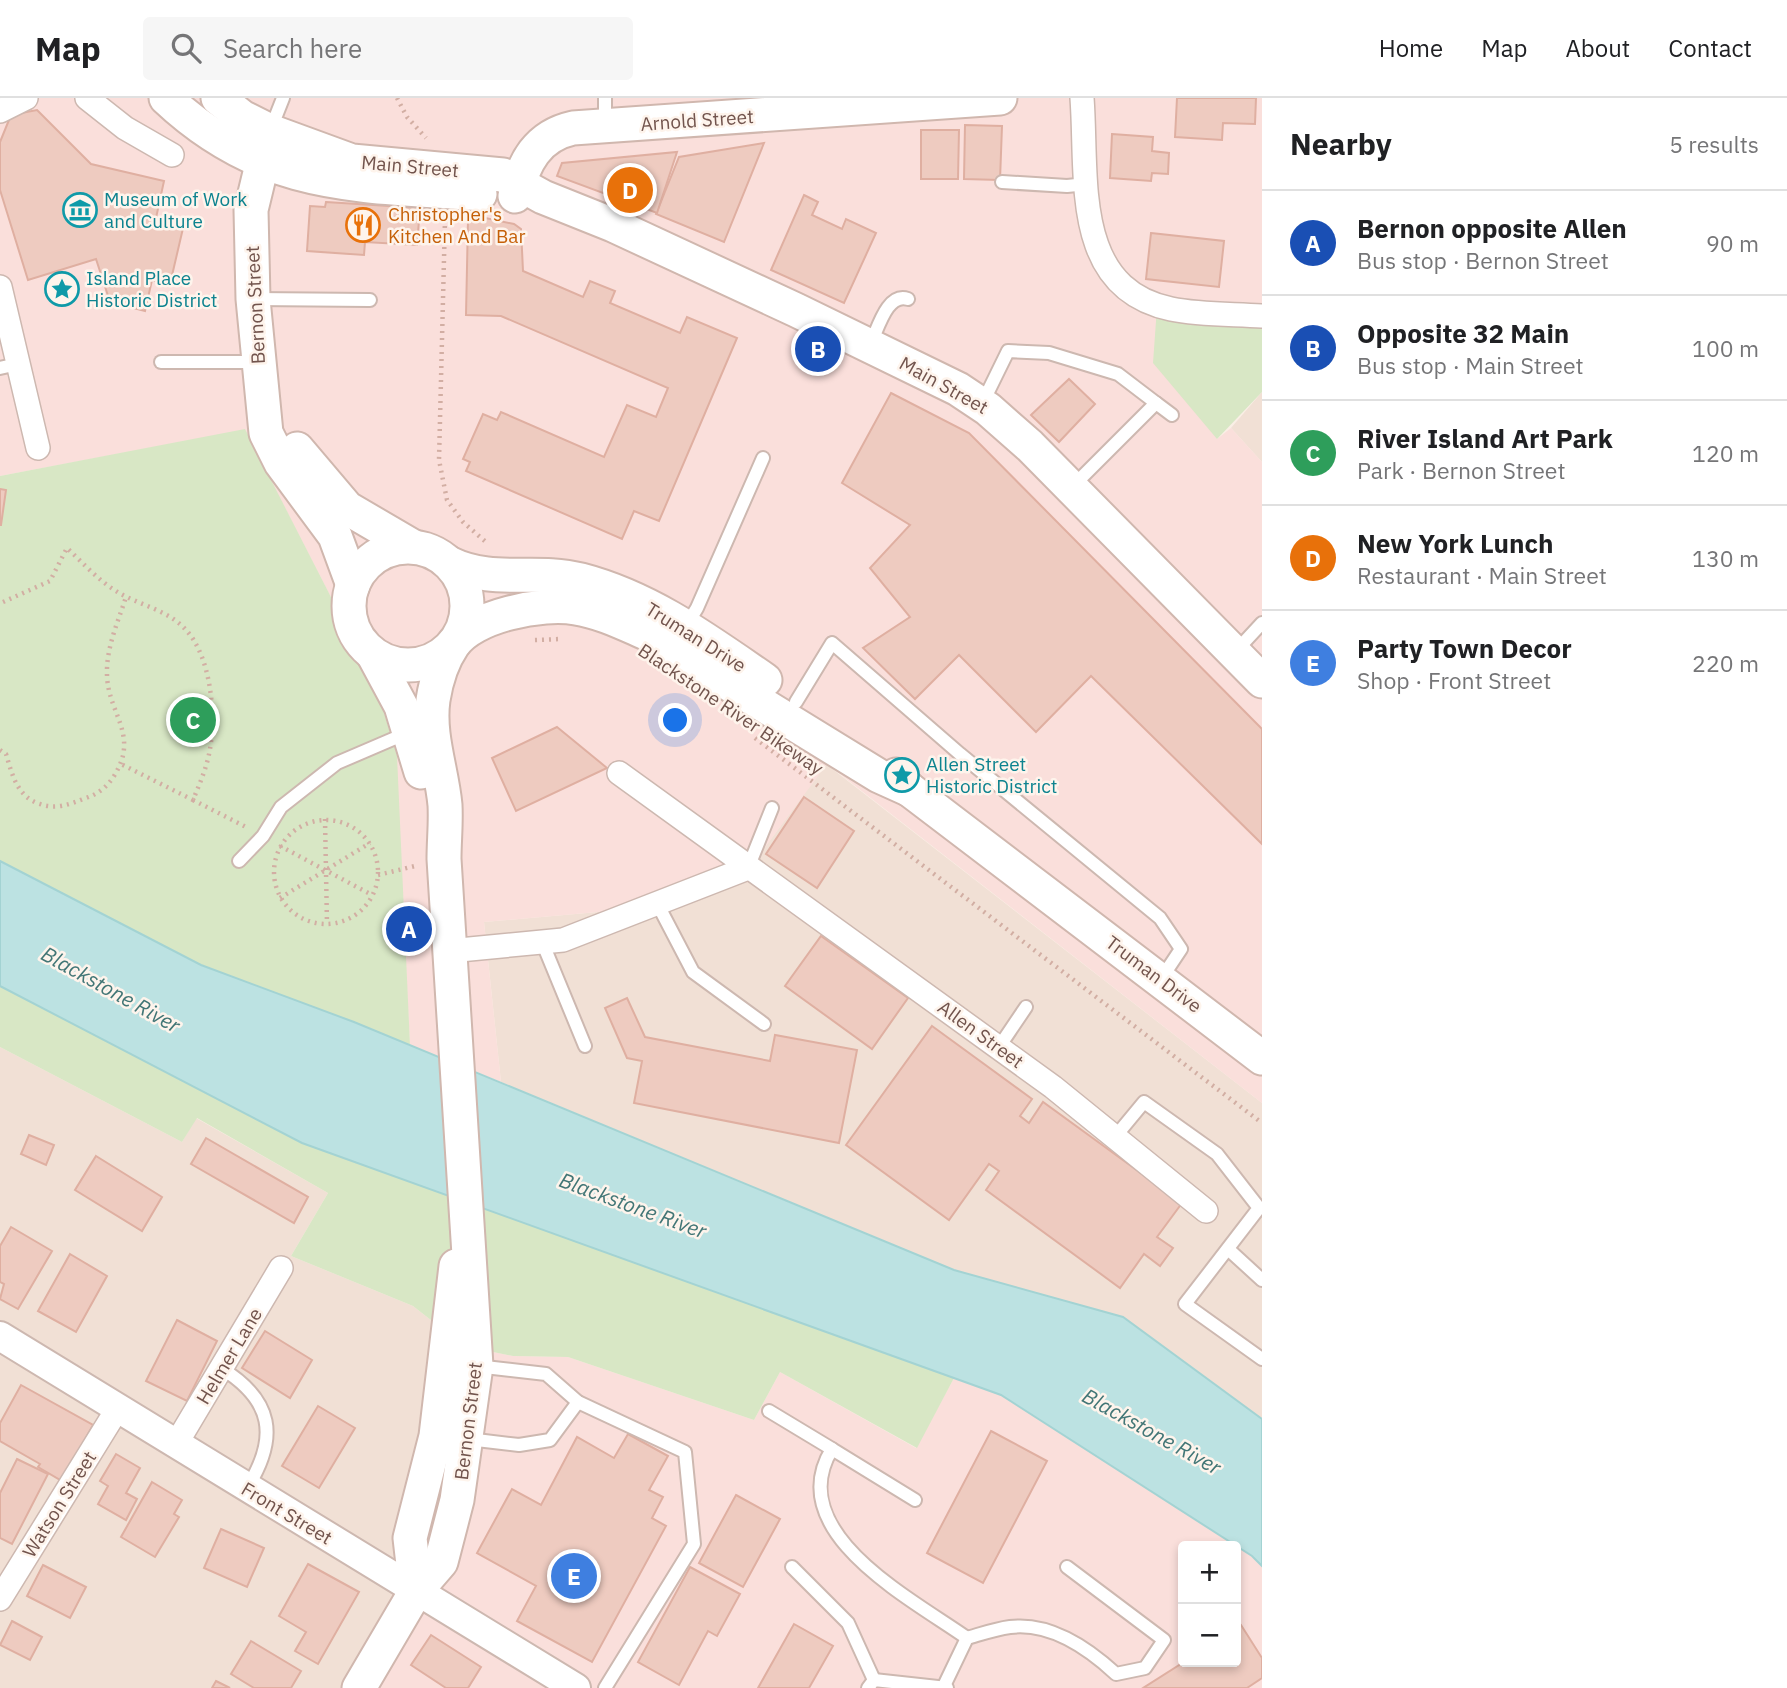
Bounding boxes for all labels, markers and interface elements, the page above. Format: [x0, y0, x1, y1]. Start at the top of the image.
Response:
search box [143, 17, 633, 80]
text: Map [35, 27, 101, 70]
icon: search [167, 29, 205, 67]
text: Search here [223, 31, 362, 65]
text: Home [1379, 32, 1443, 64]
text: Map [1481, 32, 1527, 64]
text: About [1565, 32, 1630, 64]
text: Contact [1668, 32, 1752, 64]
street label: Arnold Street [640, 104, 754, 136]
text: Nearby [1290, 124, 1392, 163]
text: 5 results [1669, 129, 1759, 159]
street label: Main Street [360, 150, 460, 182]
pin: D [607, 164, 653, 216]
place label: Museum of Work and Culture [104, 187, 247, 233]
museum icon: Museum of Work and Culture [61, 191, 99, 229]
place label: Christopher's Kitchen And Bar [388, 202, 525, 248]
restaurant icon: Christopher's Kitchen And Bar [344, 206, 382, 244]
text: Bernon opposite Allen [1357, 211, 1627, 245]
text: A [1305, 228, 1321, 258]
text: 90 m [1706, 228, 1759, 258]
street label: Bernon Street [240, 245, 270, 365]
text: Bus stop · Bernon Street [1357, 245, 1609, 275]
place label: Island Place Historic District [86, 266, 218, 312]
place icon: Island Place Historic District [43, 270, 81, 308]
text: Opposite 32 Main [1357, 316, 1569, 350]
pin: B [795, 323, 841, 375]
text: B [1305, 333, 1321, 363]
text: 100 m [1692, 333, 1759, 363]
text: Bus stop · Main Street [1357, 350, 1584, 380]
street label: Main Street [895, 351, 993, 419]
text: River Island Art Park [1357, 421, 1613, 455]
text: C [1306, 438, 1320, 468]
text: 120 m [1692, 438, 1759, 468]
text: Park · Bernon Street [1357, 455, 1566, 485]
text: New York Lunch [1357, 526, 1554, 560]
text: D [1305, 543, 1321, 573]
text: 130 m [1692, 543, 1759, 573]
text: Restaurant · Main Street [1357, 560, 1607, 590]
street label: Truman Drive [641, 597, 751, 677]
text: Party Town Decor [1357, 631, 1572, 665]
street label: Blackstone River Bikeway [634, 638, 829, 780]
text: E [1306, 648, 1320, 678]
text: 220 m [1692, 648, 1759, 678]
text: Shop · Front Street [1357, 665, 1551, 695]
pin: C [170, 694, 216, 746]
your location [658, 703, 692, 737]
place label: Allen Street Historic District [926, 752, 1058, 798]
place icon: Allen Street Historic District [883, 756, 921, 794]
pin: A [386, 903, 432, 955]
street label: Truman Drive [1101, 930, 1207, 1018]
water label: Blackstone River [37, 939, 186, 1039]
street label: Allen Street [933, 995, 1029, 1073]
water label: Blackstone River [556, 1165, 712, 1245]
street label: Helmer Lane [191, 1303, 267, 1409]
street label: Bernon Street [449, 1361, 487, 1481]
water label: Blackstone River [1078, 1381, 1227, 1481]
street label: Watson Street [17, 1446, 101, 1562]
street label: Front Street [237, 1476, 337, 1550]
map controls [1178, 1541, 1241, 1667]
button: + [1178, 1541, 1241, 1604]
pin: E [551, 1550, 597, 1602]
button: − [1178, 1604, 1241, 1667]

